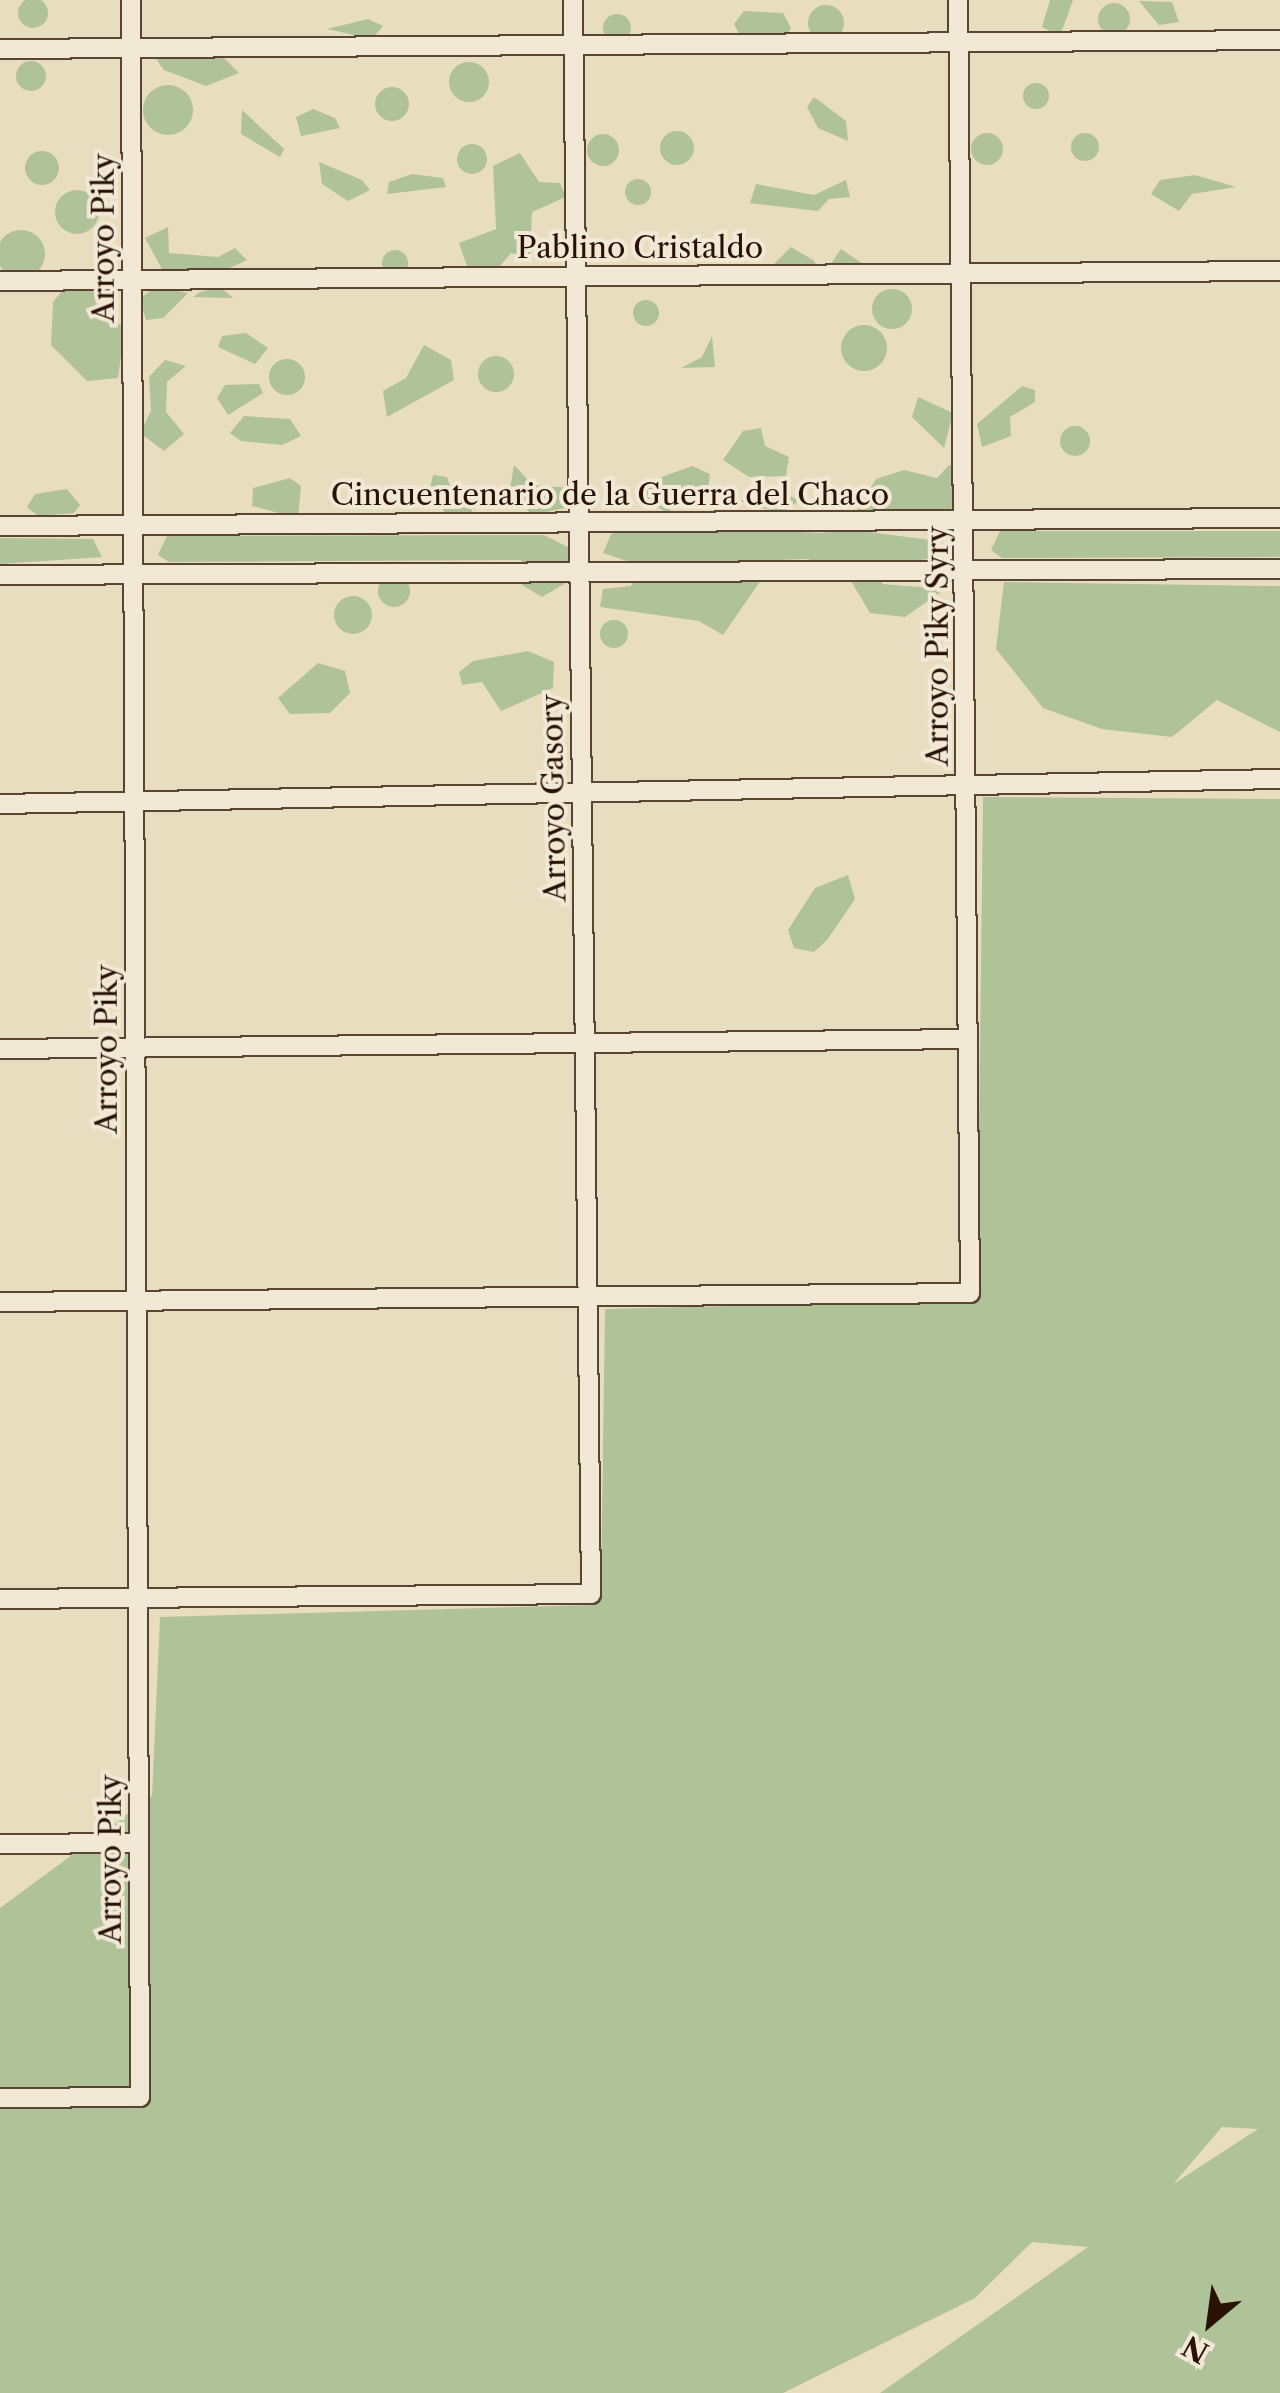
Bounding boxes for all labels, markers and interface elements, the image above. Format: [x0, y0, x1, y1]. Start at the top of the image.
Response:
street label: Arroyo Piky [86, 153, 122, 323]
street label: Pablino Cristaldo [517, 230, 763, 266]
street label: Cincuentenario de la Guerra del Chaco [330, 477, 890, 513]
street label: Arroyo Piky Syry [920, 525, 956, 767]
street label: Arroyo Gasory [534, 694, 574, 902]
street label: Arroyo Piky [89, 964, 125, 1134]
street label: Arroyo Piky [93, 1774, 129, 1944]
north arrow [1160, 2273, 1260, 2373]
text: N [1177, 2328, 1214, 2370]

